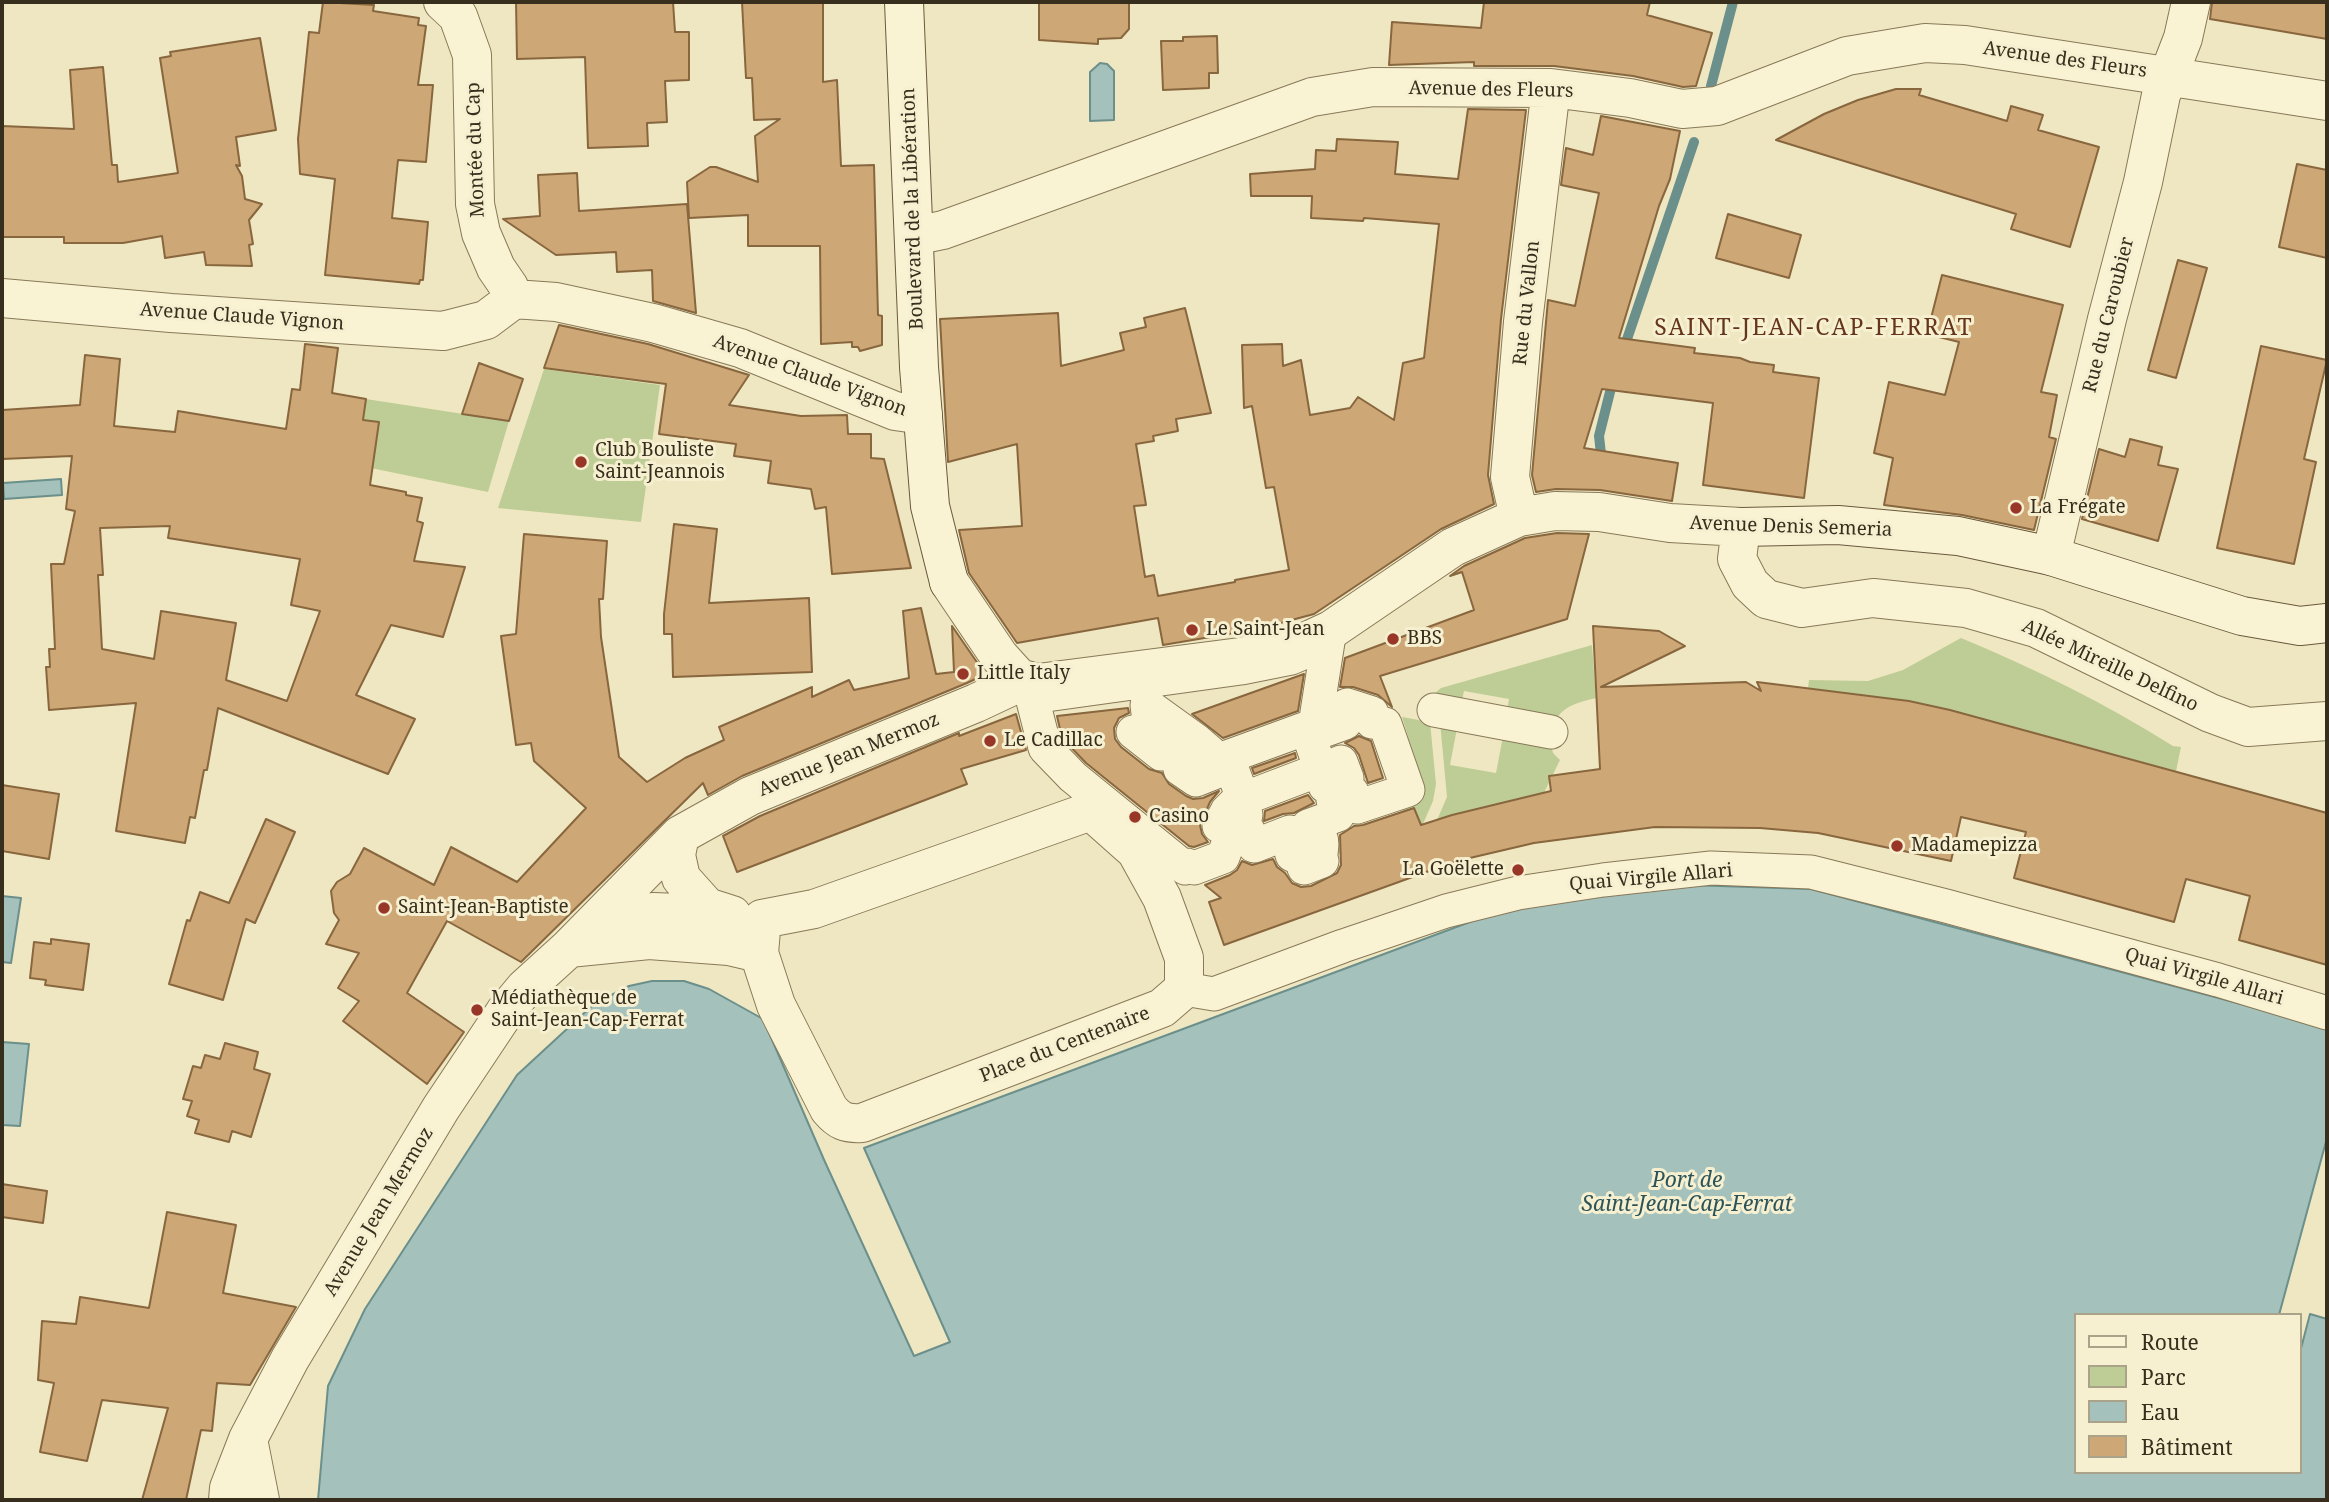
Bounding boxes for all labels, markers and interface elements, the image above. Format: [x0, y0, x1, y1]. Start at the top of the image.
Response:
street label: Avenue des Fleurs [1982, 37, 2148, 83]
street label: Avenue des Fleurs [1408, 77, 1574, 103]
street label: Montée du Cap [462, 82, 490, 218]
street label: Boulevard de la Libération [897, 88, 929, 330]
street label: Rue du Caroubier [2079, 235, 2139, 395]
street label: Rue du Vallon [1509, 239, 1545, 367]
street label: Avenue Claude Vignon [139, 298, 345, 336]
district label: SAINT-JEAN-CAP-FERRAT [1657, 314, 1971, 342]
street label: Avenue Claude Vignon [710, 330, 910, 422]
place label: Club Bouliste Saint-Jeannois [595, 440, 725, 484]
marker: Club Bouliste Saint-Jeannois [573, 454, 589, 470]
place label: La Frégate [2030, 497, 2126, 519]
marker: La Frégate [2008, 500, 2024, 516]
street label: Avenue Denis Semeria [1689, 512, 1893, 542]
street label: Allée Mireille Delfino [2018, 615, 2202, 717]
place label: Le Saint-Jean [1206, 619, 1325, 641]
marker: Le Saint-Jean [1184, 622, 1200, 638]
place label: BBS [1407, 628, 1442, 650]
marker: BBS [1385, 631, 1401, 647]
place label: Little Italy [977, 663, 1070, 685]
marker: Little Italy [955, 666, 971, 682]
street label: Avenue Jean Mermoz [755, 708, 943, 802]
place label: Le Cadillac [1004, 730, 1103, 752]
marker: Le Cadillac [982, 733, 998, 749]
place label: Casino [1149, 806, 1209, 828]
marker: Casino [1127, 809, 1143, 825]
place label: Madamepizza [1911, 835, 2038, 857]
marker: Madamepizza [1889, 838, 1905, 854]
place label: La Goëlette [1402, 859, 1504, 881]
street label: Quai Virgile Allari [1568, 859, 1734, 897]
marker: La Goëlette [1510, 862, 1526, 878]
place label: Saint-Jean-Baptiste [398, 897, 569, 919]
marker: Saint-Jean-Baptiste [376, 900, 392, 916]
street label: Quai Virgile Allari [2122, 943, 2286, 1011]
place label: Médiathèque de Saint-Jean-Cap-Ferrat [491, 988, 684, 1032]
marker: Médiathèque de Saint-Jean-Cap-Ferrat [469, 1002, 485, 1018]
street label: Place du Centenaire [977, 1002, 1153, 1088]
street label: Avenue Jean Mermoz [319, 1123, 439, 1301]
water label: Port de Saint-Jean-Cap-Ferrat [1582, 1168, 1792, 1218]
legend [2074, 1313, 2301, 1474]
text: Route [2141, 1328, 2199, 1356]
text: Parc [2141, 1363, 2186, 1391]
text: Eau [2141, 1398, 2179, 1426]
text: Bâtiment [2141, 1433, 2233, 1461]

